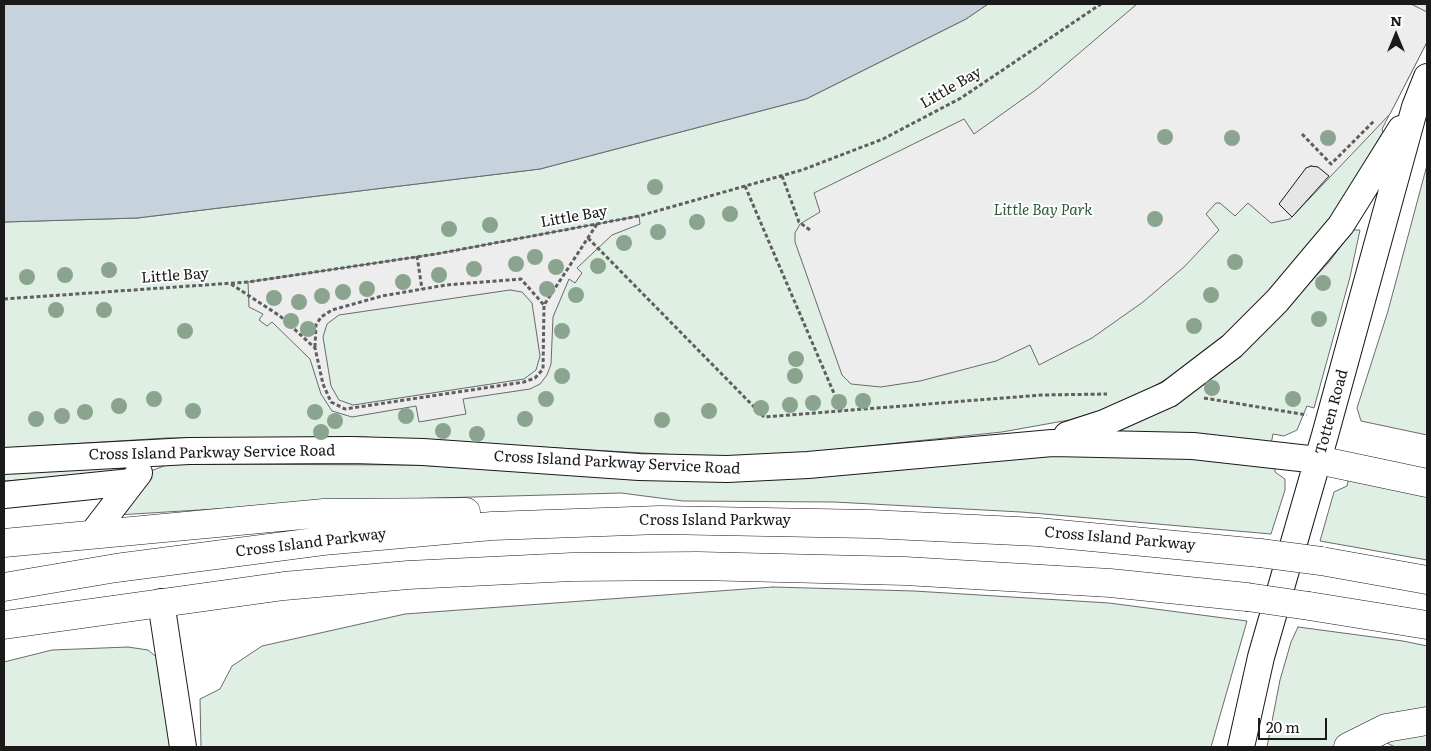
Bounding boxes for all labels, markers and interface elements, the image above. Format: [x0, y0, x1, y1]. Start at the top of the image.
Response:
north arrow [1371, 10, 1421, 60]
text: N [1390, 10, 1402, 30]
street label: Little Bay [917, 63, 985, 113]
street label: Little Bay [539, 202, 609, 232]
park label: Little Bay Park [994, 202, 1092, 220]
street label: Little Bay [141, 265, 209, 287]
street label: Totten Road [1312, 367, 1352, 457]
street label: Cross Island Parkway Service Road [88, 442, 336, 464]
street label: Cross Island Parkway Service Road [493, 448, 741, 478]
street label: Cross Island Parkway [639, 512, 791, 530]
street label: Cross Island Parkway [1044, 523, 1196, 555]
street label: Cross Island Parkway [235, 525, 387, 561]
scale bar [1261, 708, 1330, 740]
text: 20 m [1266, 715, 1300, 738]

